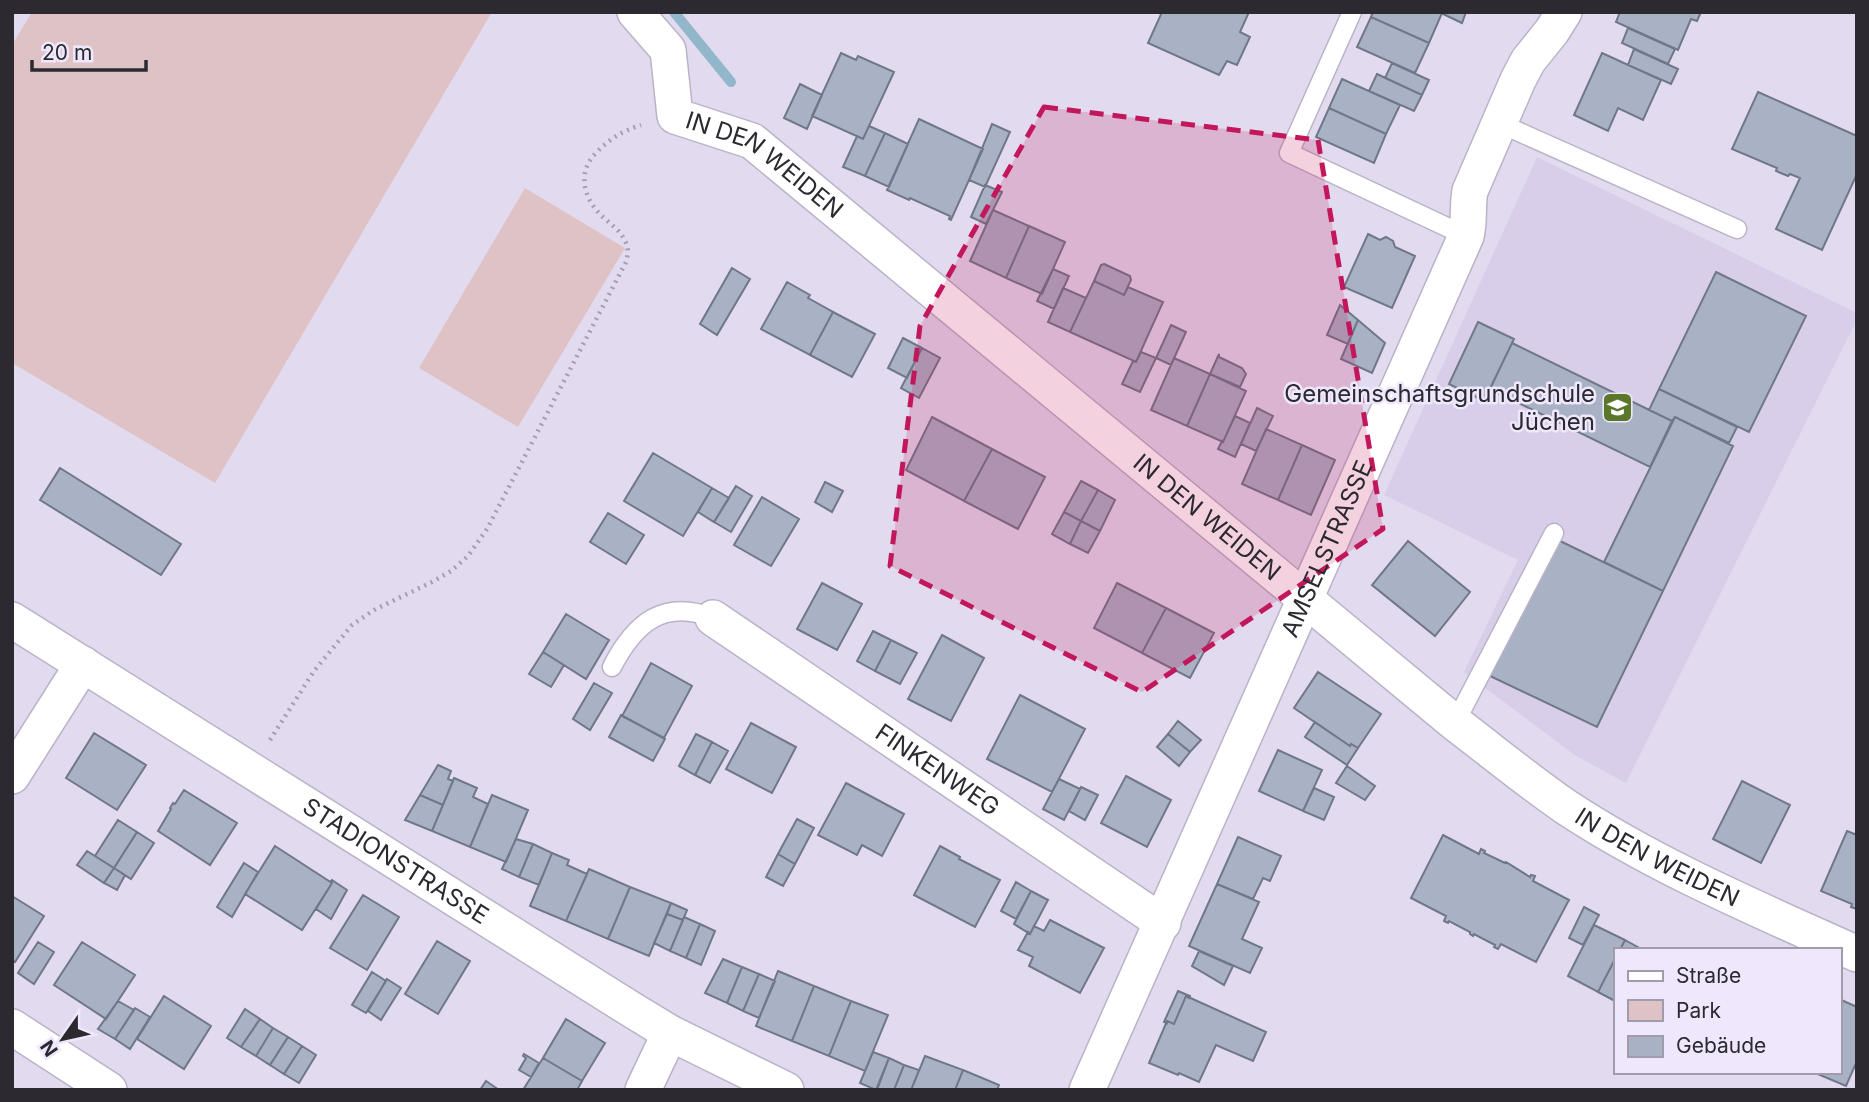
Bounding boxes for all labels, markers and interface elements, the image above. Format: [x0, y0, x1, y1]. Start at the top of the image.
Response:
scale bar [32, 28, 145, 72]
text: 20 m [42, 40, 92, 65]
street label: IN DEN WEIDEN [682, 105, 849, 224]
place label: Gemeinschaftsgrundschule Jüchen [1284, 379, 1595, 436]
school or university icon: Gemeinschaftsgrundschule Jüchen [1601, 391, 1635, 425]
street label: IN DEN WEIDEN [1128, 448, 1287, 586]
street label: AMSELSTRASSE [1275, 456, 1378, 641]
street label: FINKENWEG [870, 717, 1005, 822]
street label: STADIONSTRASSE [298, 792, 494, 930]
street label: IN DEN WEIDEN [1570, 802, 1744, 913]
legend [1614, 948, 1841, 1074]
text: Straße [1676, 963, 1741, 988]
text: Park [1676, 998, 1721, 1023]
north arrow [28, 1004, 98, 1074]
text: Gebäude [1676, 1033, 1766, 1058]
text: N [36, 1036, 63, 1061]

